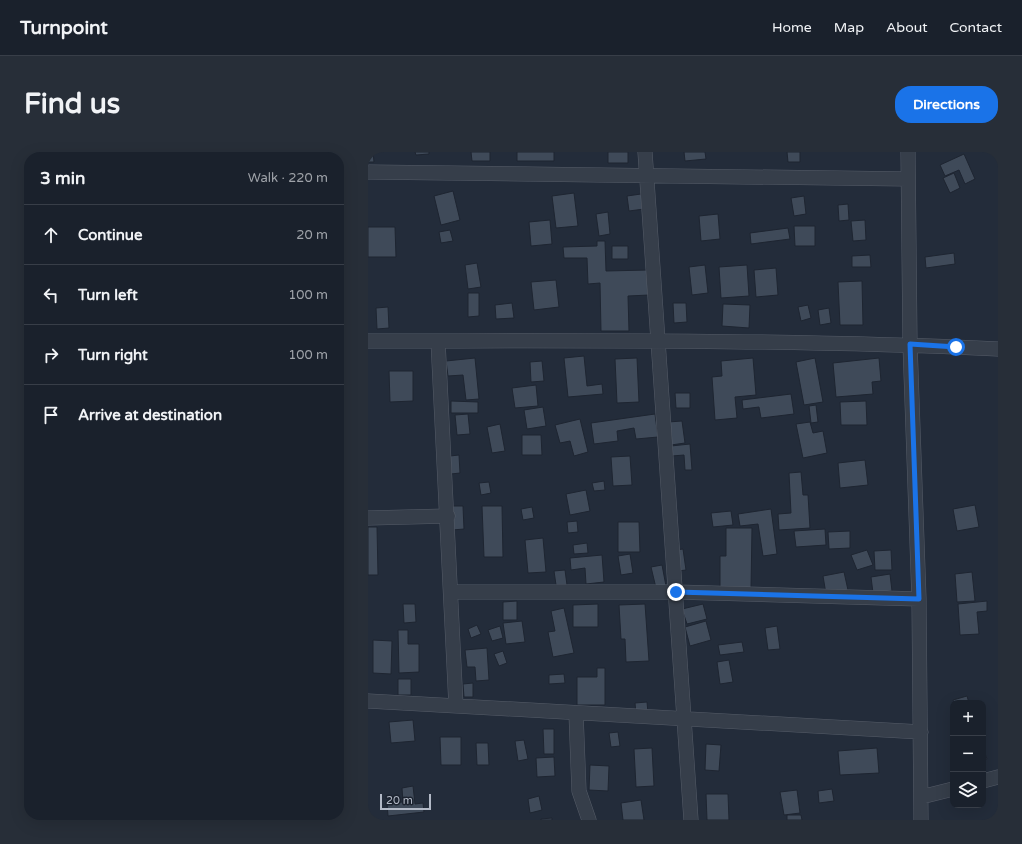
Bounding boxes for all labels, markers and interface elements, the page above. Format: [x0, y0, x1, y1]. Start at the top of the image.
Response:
text: Turnpoint [20, 17, 108, 39]
text: Home [772, 19, 812, 36]
text: Map [834, 19, 864, 36]
text: About [886, 19, 928, 36]
text: Contact [950, 19, 1002, 36]
button: Directions [895, 86, 998, 123]
text: Find us [24, 87, 120, 121]
text: 3 min [40, 168, 85, 189]
text: Walk · 220 m [248, 170, 328, 186]
icon: ahead [40, 224, 62, 246]
text: Continue [78, 226, 142, 244]
text: 20 m [296, 227, 328, 243]
icon: left [40, 284, 62, 306]
text: Turn left [78, 286, 138, 304]
text: 100 m [288, 287, 328, 303]
route start [947, 338, 965, 356]
icon: right [40, 344, 62, 366]
text: Turn right [78, 346, 148, 364]
text: 100 m [288, 347, 328, 363]
icon: arrive [40, 404, 62, 426]
text: Arrive at destination [78, 406, 222, 424]
route end [667, 583, 685, 601]
map controls [950, 700, 986, 808]
button: + [950, 700, 986, 736]
button: − [950, 736, 986, 772]
button: layers [950, 772, 986, 808]
scale bar [380, 792, 431, 811]
text: 20 m [386, 794, 413, 807]

